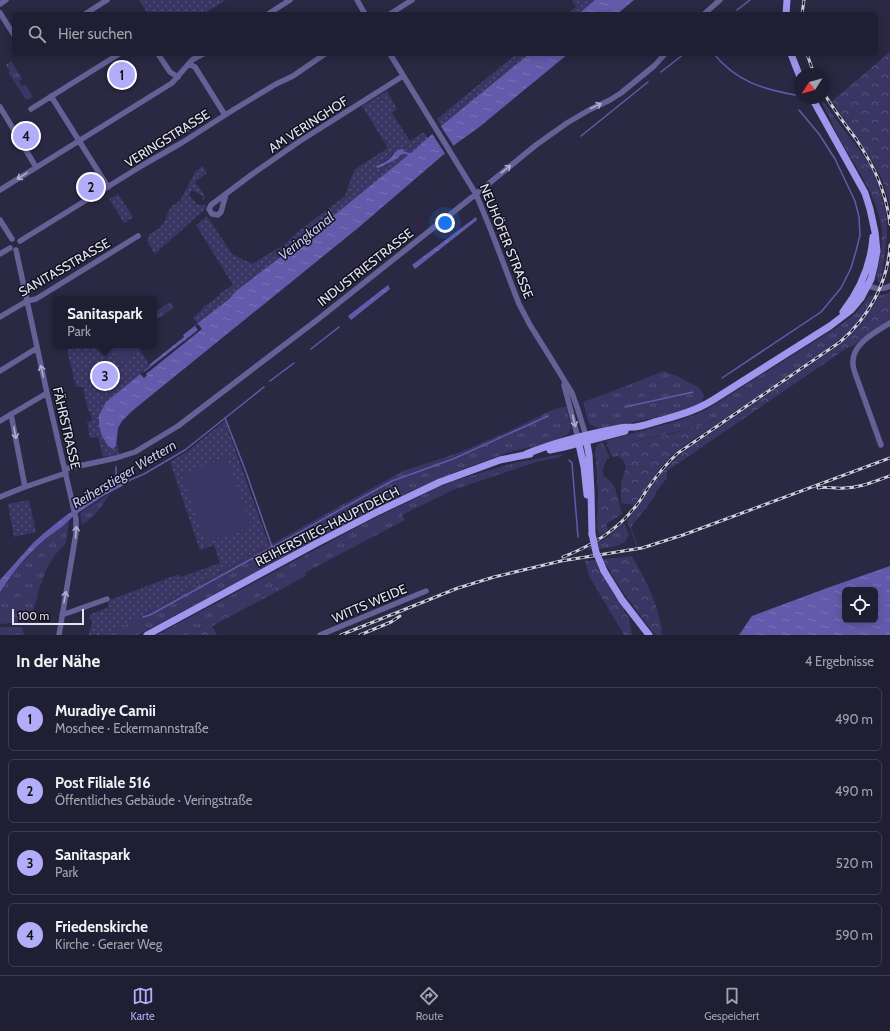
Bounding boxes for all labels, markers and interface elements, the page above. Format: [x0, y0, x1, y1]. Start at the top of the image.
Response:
search box [12, 12, 878, 56]
icon: search [26, 23, 48, 45]
text: Hier suchen [58, 25, 133, 43]
pin: 1 [109, 60, 135, 90]
north arrow [794, 68, 830, 104]
street label: AM VERINGHOF [265, 92, 351, 156]
one-way arrow [590, 102, 602, 109]
street label: VERINGSTRASSE [122, 106, 212, 170]
pin: 4 [13, 121, 39, 151]
one-way arrow [501, 165, 512, 174]
one-way arrow [16, 172, 28, 180]
pin: 2 [78, 172, 104, 202]
street label: NEUHÖFER STRASSE [477, 181, 537, 301]
water label: Veringkanal [274, 208, 338, 264]
your location [435, 213, 455, 233]
street label: INDUSTRIESTRASSE [314, 225, 416, 309]
street label: SANITASSTRASSE [16, 234, 112, 300]
popup [53, 296, 157, 348]
text: Sanitaspark [67, 305, 143, 323]
text: Park [67, 323, 91, 339]
pin: 3 [92, 361, 118, 391]
one-way arrow [38, 365, 46, 378]
street label: FÄHRSTRASSE [50, 385, 84, 471]
one-way arrow [571, 414, 579, 427]
one-way arrow [11, 426, 19, 439]
water label: Reiherstieger Wettern [68, 436, 180, 512]
street label: REIHERSTIEG-HAUPTDEICH [252, 483, 402, 569]
one-way arrow [72, 526, 80, 539]
street label: WITTS WEIDE [329, 580, 409, 626]
map controls [842, 587, 878, 623]
button: locate [842, 587, 878, 623]
one-way arrow [62, 590, 70, 603]
scale bar [12, 607, 84, 626]
text: 100 m [18, 609, 49, 623]
text: In der Nähe [16, 651, 100, 671]
text: 4 Ergebnisse [805, 653, 874, 669]
text: Muradiye Camii [55, 702, 156, 720]
text: 1 [28, 711, 32, 727]
text: 490 m [835, 711, 873, 727]
text: Moschee · Eckermannstraße [55, 720, 209, 736]
text: Post Filiale 516 [55, 774, 151, 792]
text: 2 [27, 783, 33, 799]
text: 490 m [835, 783, 873, 799]
text: Öffentliches Gebäude · Veringstraße [55, 792, 252, 808]
text: Sanitaspark [55, 846, 130, 864]
text: 3 [26, 855, 34, 871]
text: 520 m [836, 855, 873, 871]
text: Park [55, 864, 78, 880]
text: Friedenskirche [55, 918, 148, 936]
text: 4 [26, 927, 34, 943]
text: 590 m [835, 927, 873, 943]
text: Kirche · Geraer Weg [55, 936, 162, 952]
tab: Karte [130, 985, 155, 1023]
tab: Route [416, 985, 443, 1023]
tab: Gespeichert [704, 985, 760, 1023]

